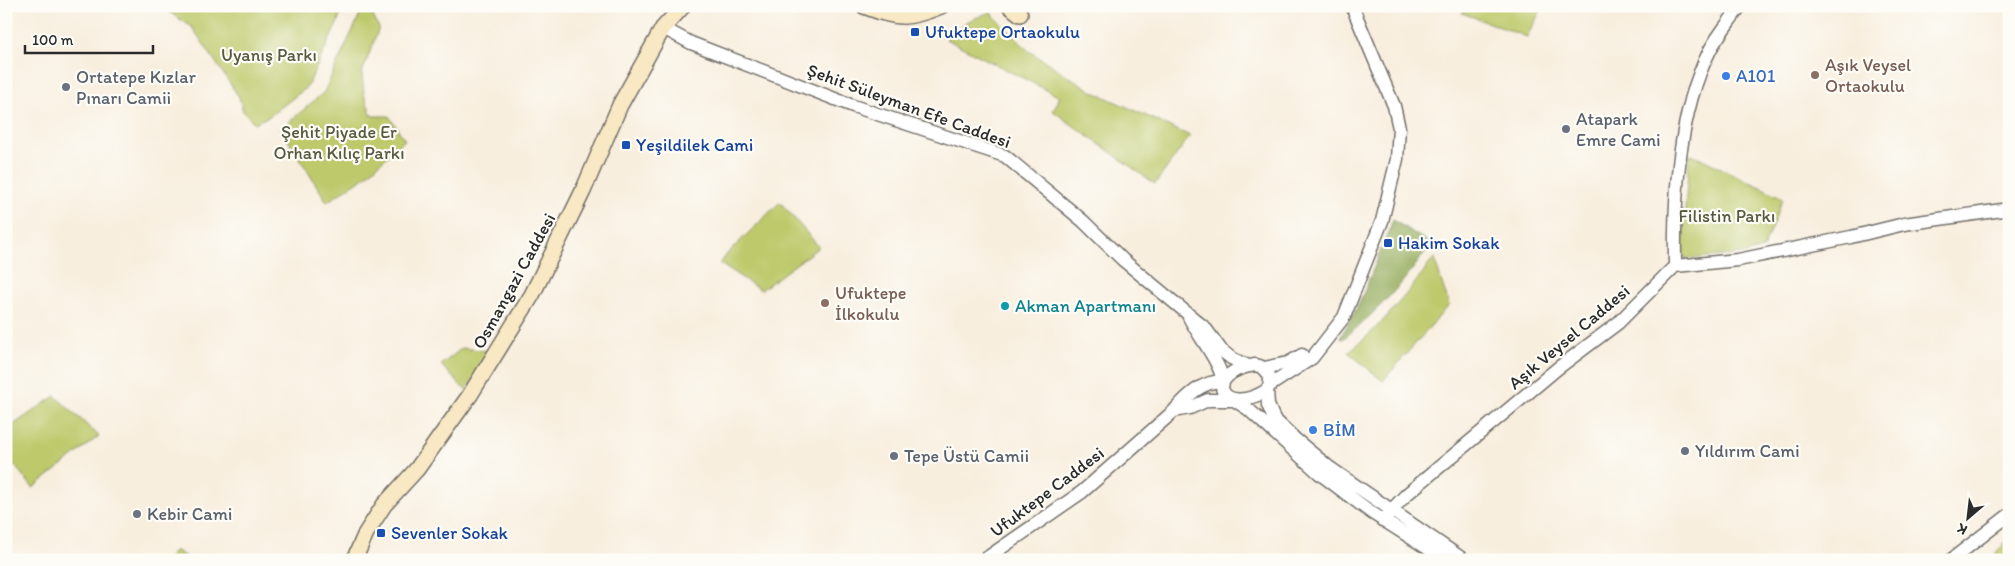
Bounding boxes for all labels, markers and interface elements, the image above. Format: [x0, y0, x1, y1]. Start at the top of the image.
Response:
place label: Ufuktepe Ortaokulu [925, 21, 1080, 43]
scale bar [25, 22, 152, 54]
marker: Ufuktepe Ortaokulu [909, 26, 921, 38]
text: 100 m [32, 31, 74, 49]
park label: Uyanış Parkı [221, 44, 317, 66]
place label: Aşık Veysel Ortaokulu [1825, 54, 1911, 97]
street label: Şehit Süleyman Efe Caddesi [804, 59, 1014, 153]
place label: A101 [1736, 65, 1775, 87]
place label: Ortatepe Kızlar Pınarı Camii [76, 66, 197, 109]
marker: Aşık Veysel Ortaokulu [1809, 69, 1821, 81]
marker: A101 [1720, 70, 1732, 82]
marker: Ortatepe Kızlar Pınarı Camii [60, 81, 72, 93]
place label: Atapark Emre Cami [1576, 108, 1661, 151]
park label: Şehit Piyade Er Orhan Kılıç Parkı [273, 121, 405, 164]
marker: Atapark Emre Cami [1560, 123, 1572, 135]
place label: Yeşildilek Cami [636, 134, 753, 156]
marker: Yeşildilek Cami [620, 139, 632, 151]
park label: Filistin Parkı [1679, 205, 1775, 227]
street label: Osmangazi Caddesi [468, 209, 560, 353]
place label: Hakim Sokak [1398, 232, 1500, 254]
marker: Hakim Sokak [1382, 237, 1394, 249]
street label: Aşık Veysel Caddesi [1504, 280, 1634, 394]
place label: Ufuktepe İlkokulu [835, 282, 906, 325]
place label: Akman Apartmanı [1015, 295, 1156, 317]
marker: Ufuktepe İlkokulu [819, 297, 831, 309]
marker: Akman Apartmanı [999, 300, 1011, 312]
place label: BİM [1323, 419, 1356, 441]
marker: BİM [1307, 424, 1319, 436]
place label: Yıldırım Cami [1695, 440, 1800, 462]
street label: Ufuktepe Caddesi [986, 442, 1108, 542]
place label: Tepe Üstü Camii [904, 445, 1029, 467]
marker: Yıldırım Cami [1679, 445, 1691, 457]
marker: Tepe Üstü Camii [888, 450, 900, 462]
north arrow [1942, 494, 1992, 544]
place label: Kebir Cami [147, 503, 232, 525]
marker: Kebir Cami [131, 508, 143, 520]
text: K [1953, 519, 1970, 539]
place label: Sevenler Sokak [391, 522, 509, 544]
marker: Sevenler Sokak [375, 527, 387, 539]

